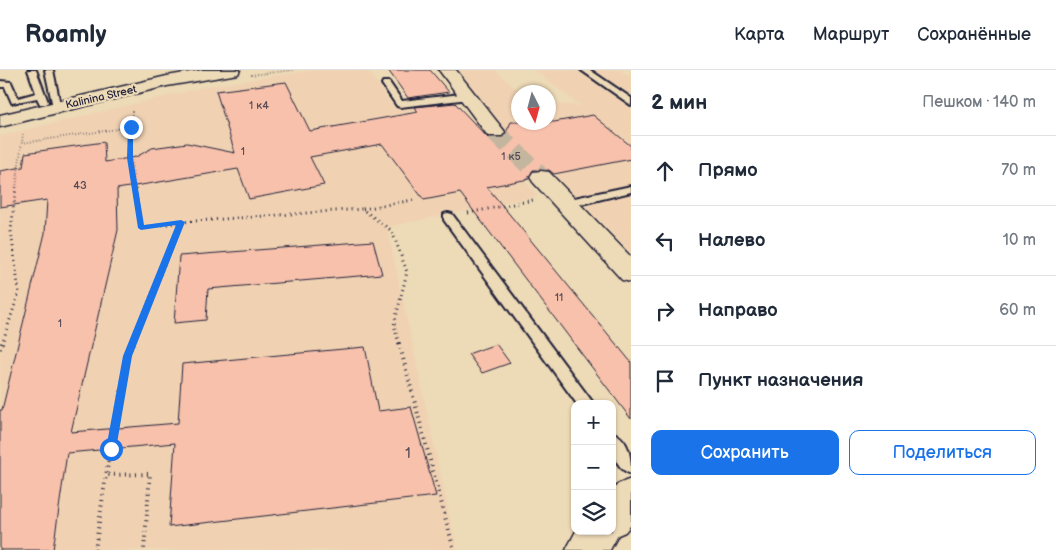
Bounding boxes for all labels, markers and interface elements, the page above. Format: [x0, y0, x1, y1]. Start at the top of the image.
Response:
text: Roamly [25, 20, 106, 49]
text: Карта [734, 24, 785, 45]
text: Маршрут [813, 24, 889, 45]
text: Сохранённые [917, 24, 1031, 45]
street label: Kalinina Street [64, 82, 138, 111]
north arrow [511, 85, 556, 130]
text: 2 мин [651, 90, 707, 115]
text: Пешком · 140 m [922, 93, 1036, 112]
house number: 1 к4 [249, 99, 269, 112]
route end [120, 116, 143, 139]
house number: 1 [241, 145, 245, 158]
house number: 1 к5 [501, 150, 521, 163]
icon: ahead [651, 157, 679, 185]
text: Прямо [698, 159, 758, 182]
text: 70 m [1001, 161, 1036, 180]
house number: 43 [73, 179, 87, 192]
icon: left [651, 227, 679, 255]
text: Налево [698, 229, 765, 252]
text: 10 m [1003, 231, 1036, 250]
house number: 11 [555, 291, 563, 304]
icon: right [651, 297, 679, 325]
text: Направо [698, 299, 778, 322]
text: 60 m [999, 301, 1036, 320]
house number: 1 [58, 317, 62, 330]
icon: arrive [651, 367, 679, 395]
text: Пункт назначения [698, 369, 863, 392]
map controls [571, 400, 616, 535]
button: + [571, 400, 616, 445]
button: Сохранить [651, 430, 839, 475]
button: Поделиться [849, 430, 1036, 475]
route start [100, 438, 123, 461]
house number: 1 [405, 445, 411, 462]
button: − [571, 445, 616, 490]
button: layers [571, 490, 616, 535]

